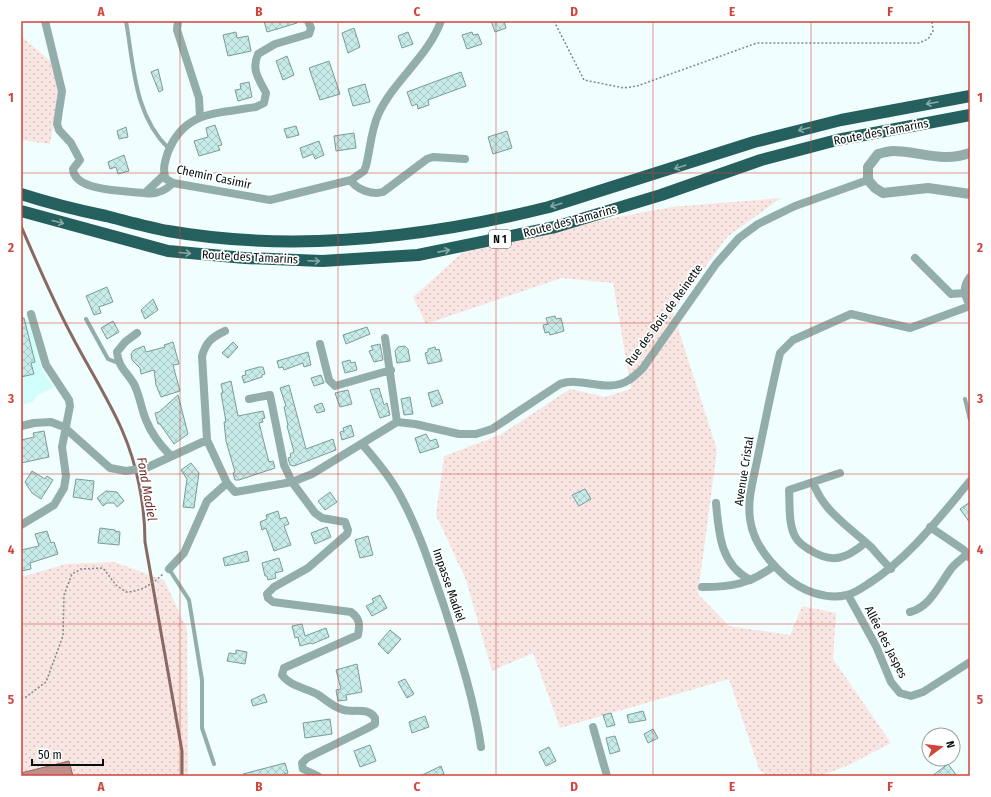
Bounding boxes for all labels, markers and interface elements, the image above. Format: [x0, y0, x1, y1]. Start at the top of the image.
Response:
text: A [96, 4, 105, 19]
text: B [255, 4, 263, 19]
text: C [414, 4, 421, 19]
text: D [570, 4, 578, 19]
text: E [729, 4, 735, 19]
text: F [887, 4, 893, 19]
text: 1 [8, 90, 14, 105]
text: 1 [977, 90, 983, 105]
one-way arrow [925, 99, 938, 107]
street label: Route des Tamarins [832, 116, 930, 148]
one-way arrow [798, 126, 811, 134]
street label: Chemin Casimir [175, 162, 253, 192]
one-way arrow [674, 164, 687, 171]
street label: Route des Tamarins [522, 202, 618, 240]
one-way arrow [549, 202, 562, 209]
one-way arrow [52, 219, 65, 227]
road number: N 1 [489, 230, 511, 248]
text: 2 [7, 240, 14, 255]
text: 2 [976, 240, 983, 255]
one-way arrow [437, 246, 450, 254]
street label: Route des Tamarins [202, 247, 298, 267]
one-way arrow [178, 249, 191, 256]
one-way arrow [307, 257, 320, 264]
street label: Rue des Bois de Reinette [622, 261, 706, 368]
text: 3 [7, 391, 14, 406]
text: 3 [976, 391, 983, 406]
street label: Avenue Cristal [732, 435, 756, 507]
water label: Fond Madiel [134, 456, 160, 523]
text: 4 [8, 542, 15, 557]
text: 4 [977, 542, 984, 557]
street label: Impasse Madiel [430, 547, 468, 623]
street label: Allée des Jaspes [862, 604, 910, 680]
text: 5 [8, 692, 14, 707]
text: 5 [977, 692, 983, 707]
north arrow [921, 727, 961, 767]
text: N [943, 740, 957, 749]
scale bar [32, 741, 103, 767]
text: 50 m [38, 748, 62, 762]
text: A [96, 779, 105, 794]
text: B [255, 779, 263, 794]
text: C [414, 779, 421, 794]
text: D [570, 779, 578, 794]
text: E [729, 779, 735, 794]
text: F [887, 779, 893, 794]

